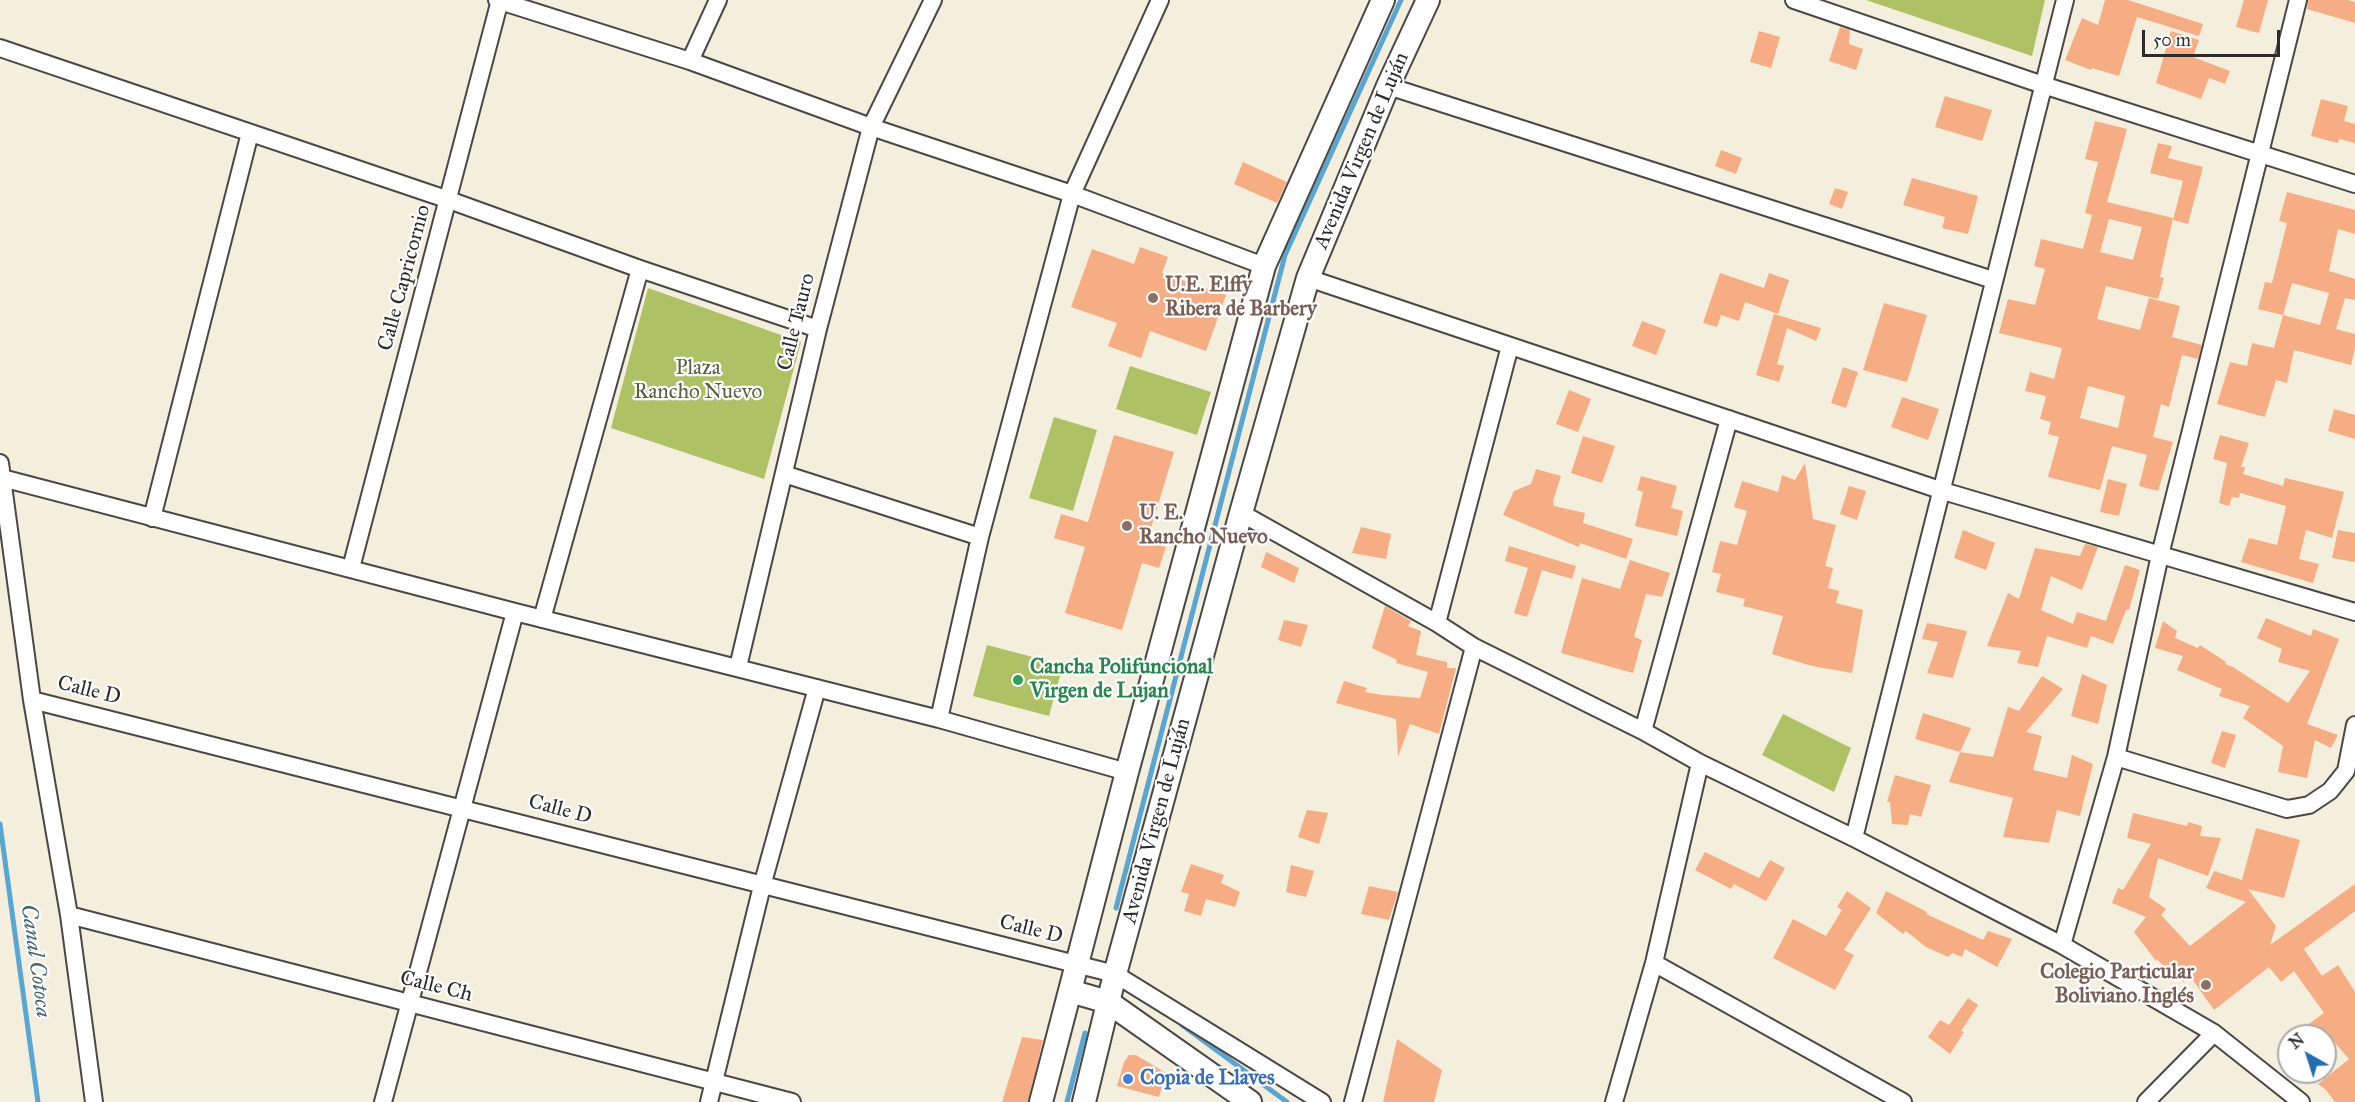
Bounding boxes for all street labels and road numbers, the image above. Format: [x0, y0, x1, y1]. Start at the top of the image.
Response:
street label: Avenida Virgen de Luján [1309, 49, 1415, 253]
street label: Calle Capricornio [373, 202, 437, 354]
street label: Calle Tauro [773, 271, 821, 373]
street label: Calle D [55, 671, 123, 711]
street label: Avenida Virgen de Luján [1117, 716, 1197, 926]
street label: Calle D [526, 790, 594, 830]
street label: Calle D [997, 910, 1065, 950]
street label: Calle Ch [397, 966, 475, 1008]

